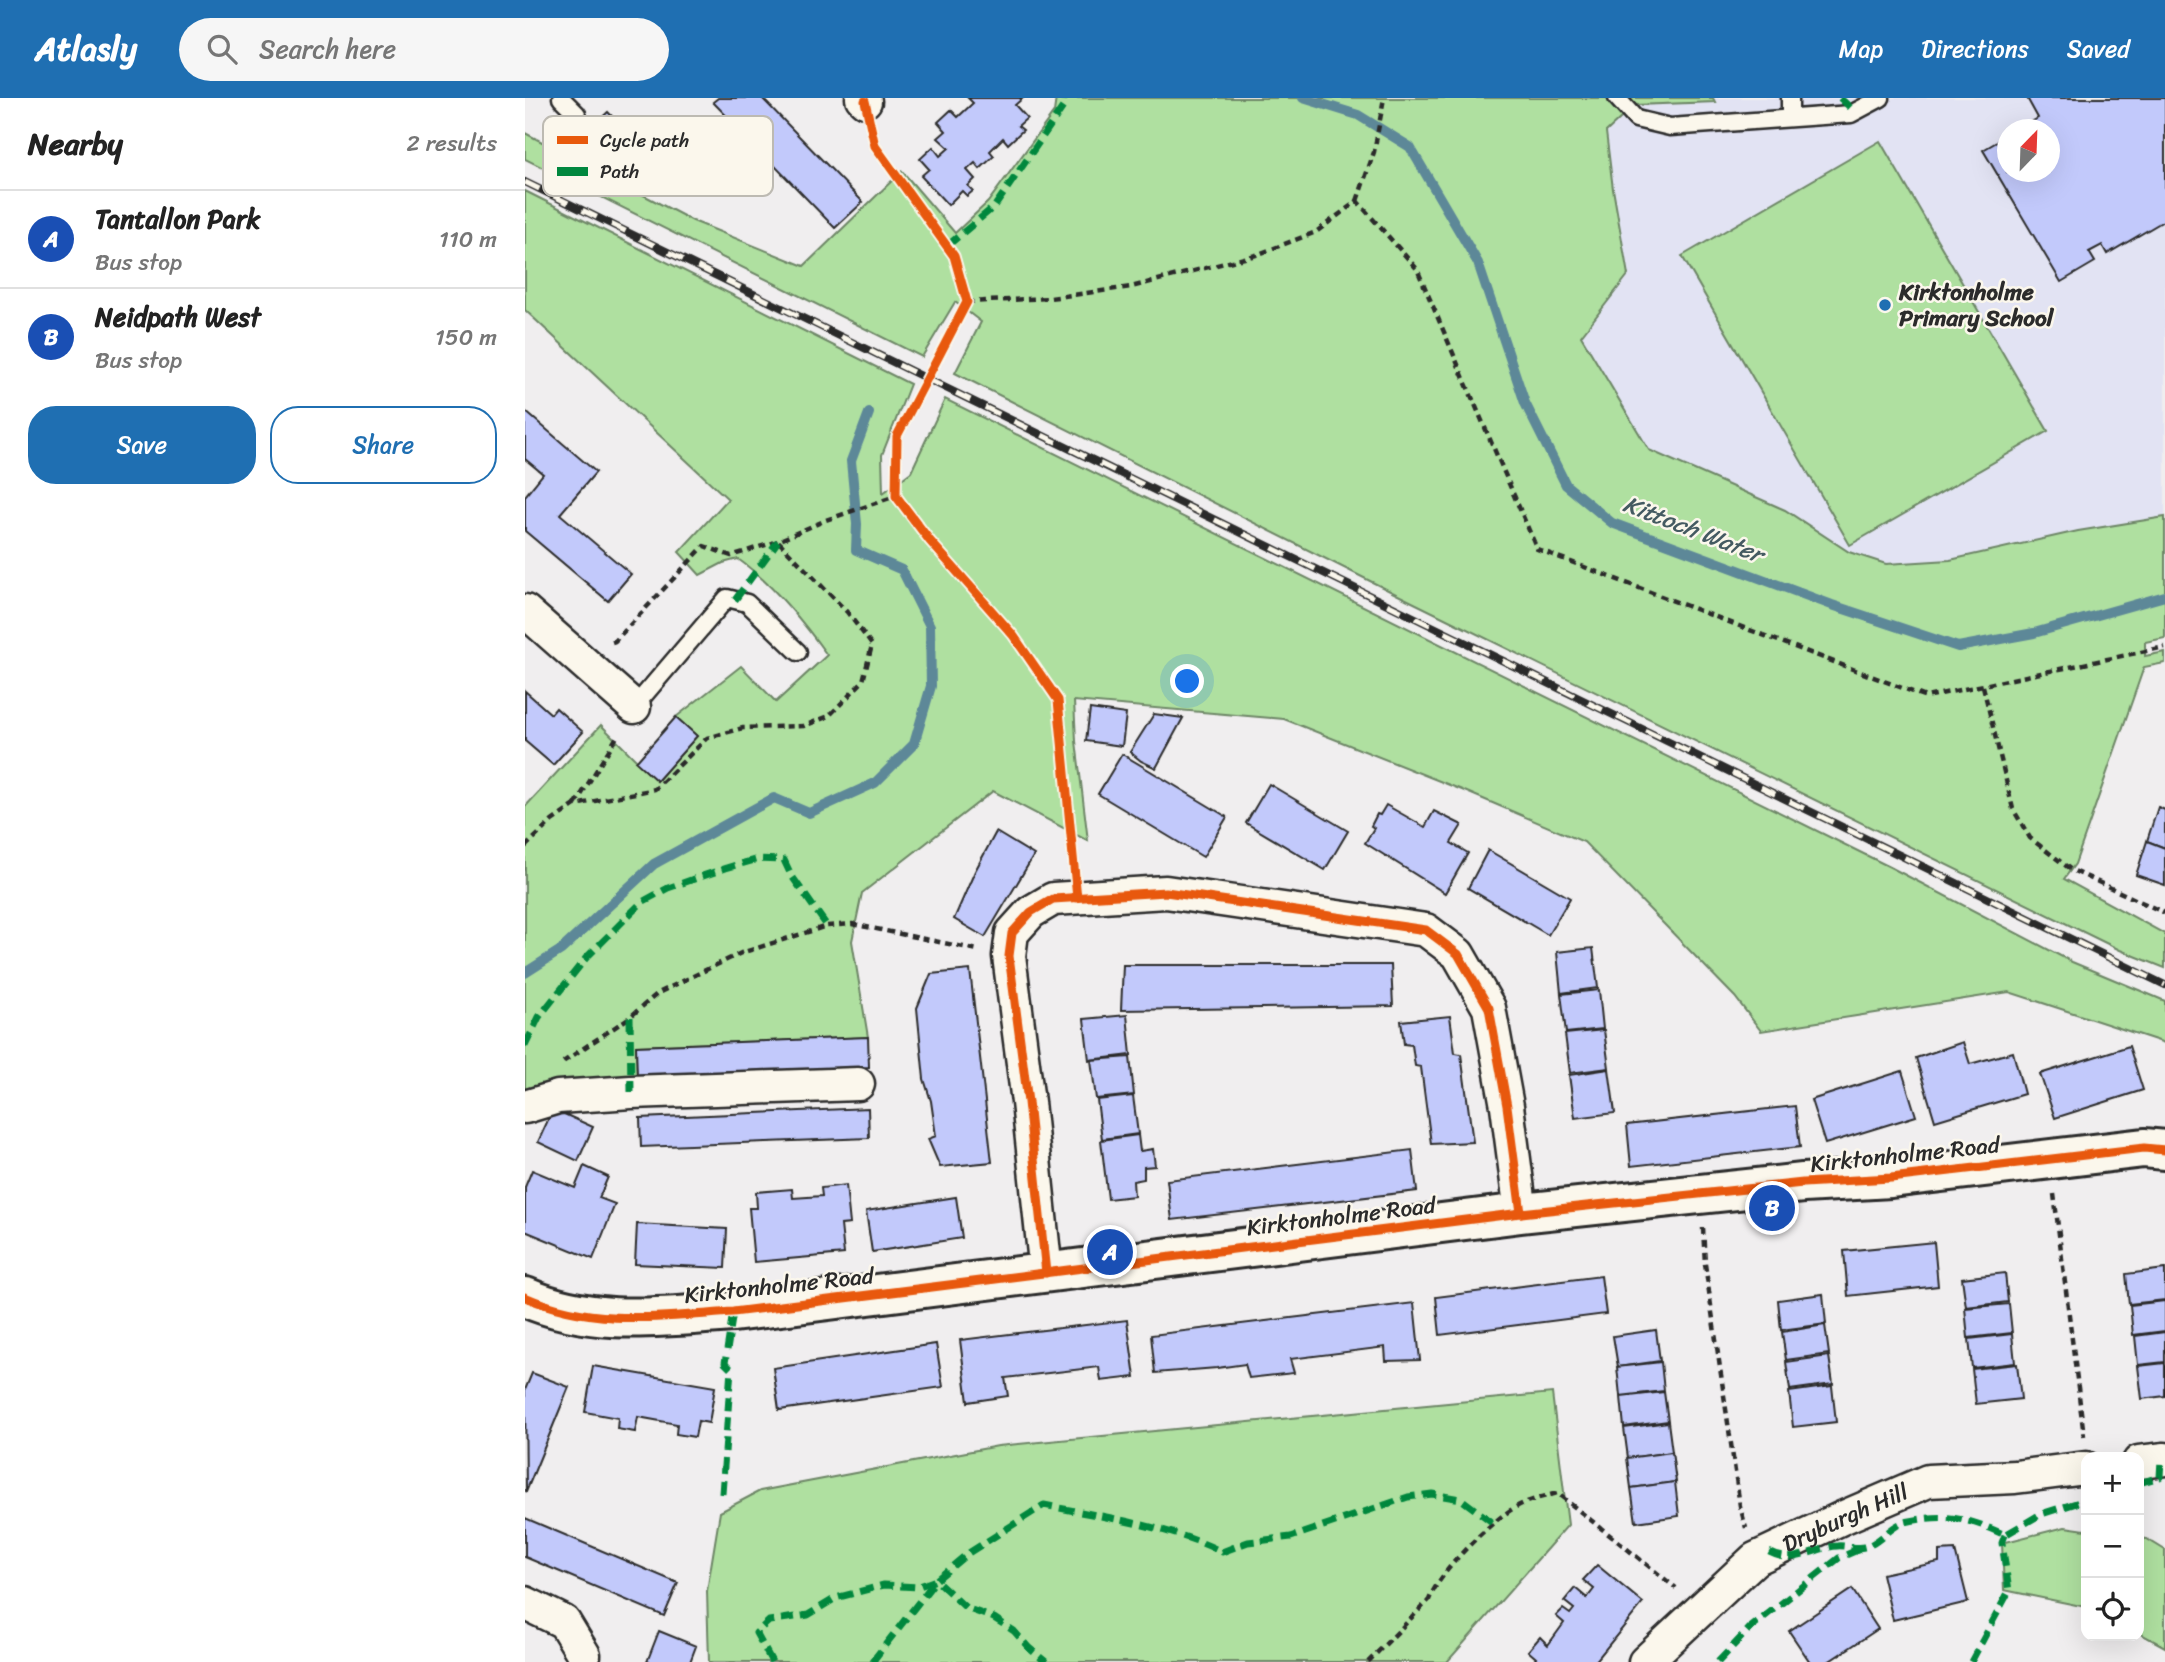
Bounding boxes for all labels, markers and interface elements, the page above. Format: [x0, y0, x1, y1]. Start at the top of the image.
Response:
search box [179, 18, 669, 81]
text: Atlasly [35, 20, 137, 78]
text: Search here [259, 26, 396, 72]
text: Map [1839, 28, 1883, 70]
text: Directions [1921, 28, 2029, 70]
text: Saved [2067, 28, 2130, 70]
icon: search [203, 30, 241, 68]
legend [543, 116, 773, 196]
text: Nearby [28, 117, 123, 171]
north arrow [1997, 119, 2060, 182]
text: 2 results [406, 123, 497, 164]
text: Cycle path [600, 124, 689, 157]
text: Path [600, 155, 639, 188]
text: Tantallon Park [95, 196, 260, 242]
text: A [43, 219, 59, 260]
text: 110 m [439, 219, 497, 260]
text: Bus stop [95, 242, 182, 283]
place label: Kirktonholme Primary School [1898, 272, 2055, 339]
text: Neidpath West [95, 294, 261, 340]
marker: Kirktonholme Primary School [1877, 297, 1893, 313]
text: B [44, 317, 58, 358]
text: 150 m [435, 317, 497, 358]
text: Bus stop [95, 340, 182, 381]
button: Save [28, 406, 256, 484]
button: Share [270, 406, 497, 484]
water label: Kittoch Water [1617, 483, 1773, 576]
your location [1170, 664, 1204, 698]
street label: Kirktonholme Road [1808, 1124, 2004, 1185]
pin: B [1749, 1182, 1795, 1234]
street label: Kirktonholme Road [1244, 1184, 1440, 1248]
pin: A [1087, 1226, 1133, 1278]
street label: Kirktonholme Road [682, 1255, 878, 1316]
map controls [2081, 1452, 2144, 1641]
button: + [2081, 1452, 2144, 1515]
street label: Dryburgh Hill [1775, 1472, 1915, 1564]
button: − [2081, 1515, 2144, 1578]
button: locate [2081, 1578, 2144, 1641]

